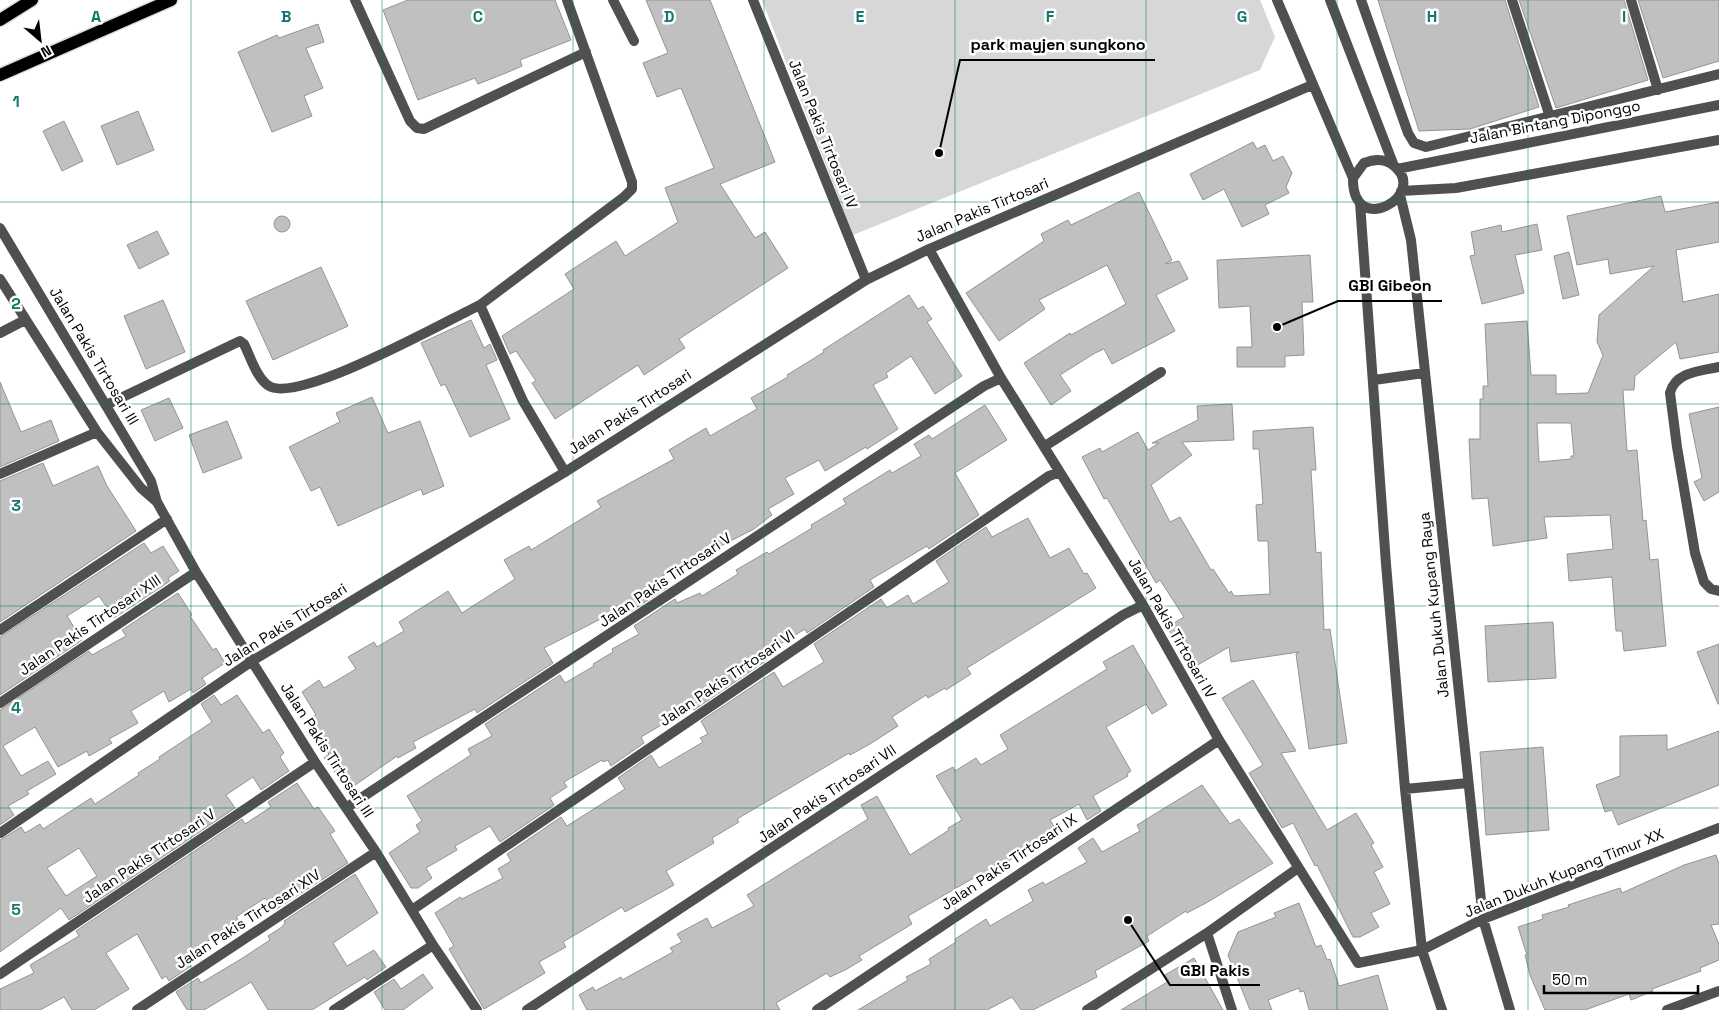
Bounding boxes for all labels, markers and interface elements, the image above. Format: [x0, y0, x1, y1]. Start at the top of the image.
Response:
text: A [91, 6, 101, 27]
text: B [281, 6, 291, 27]
text: C [473, 6, 483, 27]
text: D [664, 6, 674, 27]
text: E [856, 6, 865, 27]
text: F [1046, 6, 1055, 27]
text: G [1237, 6, 1247, 27]
text: H [1427, 6, 1437, 27]
text: I [1622, 6, 1626, 27]
north arrow [15, 15, 65, 65]
callout: park mayjen sungkono [960, 29, 1155, 60]
text: park mayjen sungkono [970, 34, 1146, 55]
text: N [38, 41, 54, 62]
street label: Jalan Pakis Tirtosari IV [785, 56, 862, 211]
text: 1 [12, 91, 20, 112]
street label: Jalan Bintang Diponggo [1468, 96, 1642, 147]
street label: Jalan Pakis Tirtosari [912, 173, 1051, 246]
callout: GBI Gibeon [1338, 270, 1442, 301]
text: GBI Gibeon [1348, 275, 1432, 296]
street label: Jalan Pakis Tirtosari III [46, 283, 143, 428]
text: 2 [11, 293, 21, 314]
street label: Jalan Pakis Tirtosari [565, 365, 695, 458]
text: 3 [11, 495, 21, 516]
street label: Jalan Dukuh Kupang Raya [1414, 511, 1453, 699]
street label: Jalan Pakis Tirtosari V [595, 528, 735, 631]
street label: Jalan Pakis Tirtosari IV [1124, 554, 1221, 702]
street label: Jalan Pakis Tirtosari XIII [15, 570, 164, 679]
street label: Jalan Pakis Tirtosari [219, 579, 350, 670]
street label: Jalan Pakis Tirtosari VI [655, 625, 798, 730]
street label: Jalan Pakis Tirtosari III [277, 678, 378, 821]
text: 4 [11, 697, 21, 718]
street label: Jalan Pakis Tirtosari VII [754, 740, 900, 847]
street label: Jalan Pakis Tirtosari V [79, 804, 219, 907]
street label: Jalan Pakis Tirtosari IX [937, 809, 1081, 914]
street label: Jalan Dukuh Kupang Timur XX [1461, 824, 1667, 921]
street label: Jalan Pakis Tirtosari XIV [172, 865, 324, 973]
text: 5 [11, 899, 21, 920]
callout: GBI Pakis [1170, 954, 1260, 985]
text: GBI Pakis [1180, 960, 1250, 981]
scale bar [1544, 962, 1698, 994]
text: 50 m [1552, 970, 1587, 989]

